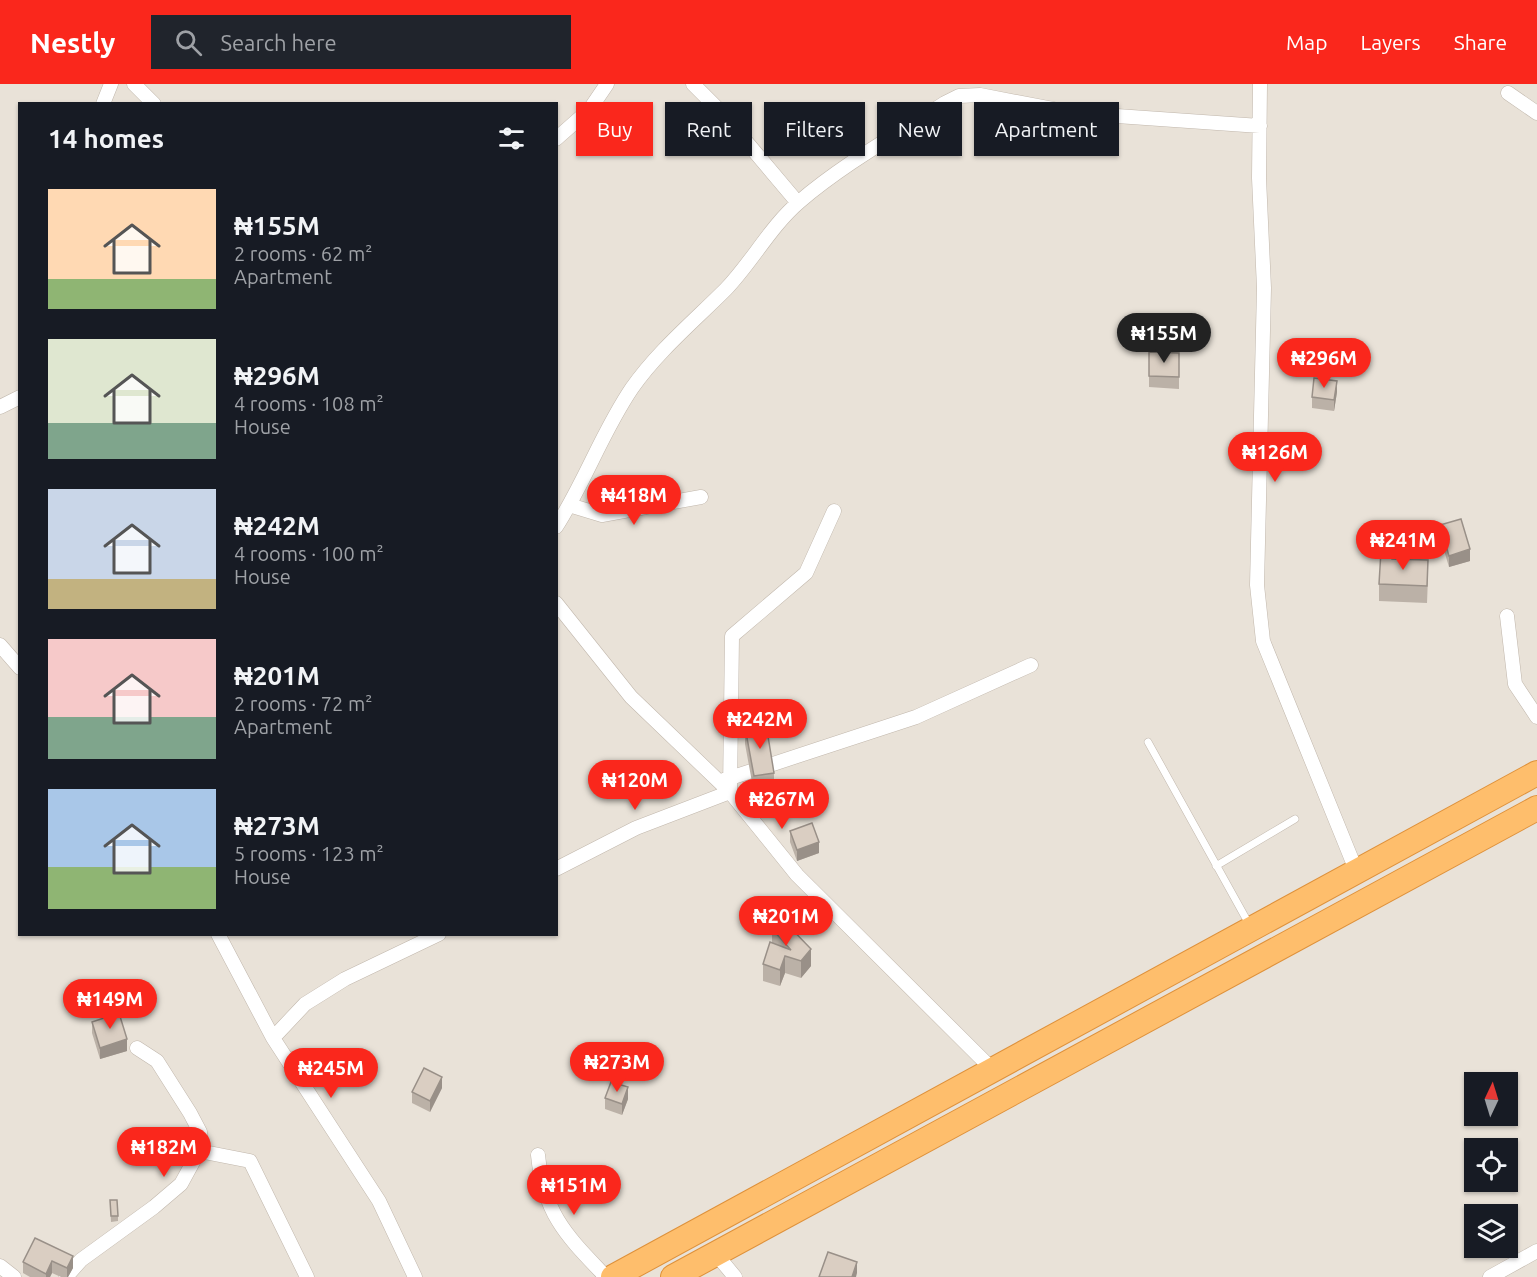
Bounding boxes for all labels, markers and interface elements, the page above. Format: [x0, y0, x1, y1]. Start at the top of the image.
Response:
search box [151, 15, 571, 69]
icon: search [172, 26, 205, 59]
text: Nestly [30, 27, 115, 58]
text: Search here [220, 30, 337, 55]
text: Map [1286, 30, 1327, 54]
text: Layers [1360, 30, 1421, 54]
text: Share [1454, 30, 1507, 54]
chip: Buy [576, 102, 653, 156]
chip: Rent [665, 102, 752, 156]
chip: Filters [764, 102, 865, 156]
chip: New [877, 102, 962, 156]
chip: Apartment [974, 102, 1119, 156]
icon: filters [495, 122, 528, 155]
text: 14 homes [48, 124, 164, 153]
text: ₦155M [234, 211, 320, 240]
icon: home [96, 213, 168, 285]
text: 2 rooms · 62 m² [234, 242, 372, 265]
text: Apartment [234, 265, 332, 288]
pin: ₦155M [1122, 313, 1206, 364]
text: ₦155M [1131, 321, 1197, 344]
pin: ₦296M [1282, 338, 1366, 389]
text: ₦296M [1291, 346, 1357, 369]
text: ₦296M [234, 361, 320, 390]
icon: home [96, 363, 168, 435]
text: 4 rooms · 108 m² [234, 392, 384, 415]
text: House [234, 415, 291, 438]
pin: ₦126M [1233, 432, 1317, 483]
text: ₦126M [1242, 440, 1308, 463]
pin: ₦418M [592, 475, 676, 526]
text: ₦418M [601, 483, 667, 506]
text: ₦242M [234, 511, 320, 540]
icon: home [96, 513, 168, 585]
pin: ₦241M [1361, 520, 1445, 571]
text: ₦241M [1370, 528, 1436, 551]
text: 4 rooms · 100 m² [234, 542, 384, 565]
text: House [234, 565, 291, 588]
text: ₦201M [234, 661, 320, 690]
icon: home [96, 663, 168, 735]
text: 2 rooms · 72 m² [234, 692, 372, 715]
pin: ₦242M [718, 699, 802, 750]
text: ₦242M [727, 707, 793, 730]
text: Apartment [234, 715, 332, 738]
pin: ₦120M [593, 760, 677, 811]
text: ₦120M [602, 768, 668, 791]
pin: ₦267M [740, 779, 824, 830]
text: ₦267M [749, 787, 815, 810]
text: ₦273M [234, 811, 320, 840]
icon: home [96, 813, 168, 885]
text: 5 rooms · 123 m² [234, 842, 384, 865]
text: House [234, 865, 291, 888]
pin: ₦201M [744, 896, 828, 947]
text: ₦201M [753, 904, 819, 927]
pin: ₦149M [68, 979, 152, 1030]
text: ₦149M [77, 987, 143, 1010]
pin: ₦273M [575, 1042, 659, 1093]
pin: ₦245M [289, 1048, 373, 1099]
text: ₦273M [584, 1050, 650, 1073]
text: ₦245M [298, 1056, 364, 1079]
north arrow [1464, 1072, 1518, 1126]
map controls [1464, 1072, 1518, 1258]
pin: ₦182M [122, 1127, 206, 1178]
text: ₦182M [131, 1135, 197, 1158]
button: locate [1464, 1138, 1518, 1192]
pin: ₦151M [532, 1165, 616, 1216]
text: ₦151M [541, 1173, 607, 1196]
button: layers [1464, 1204, 1518, 1258]

